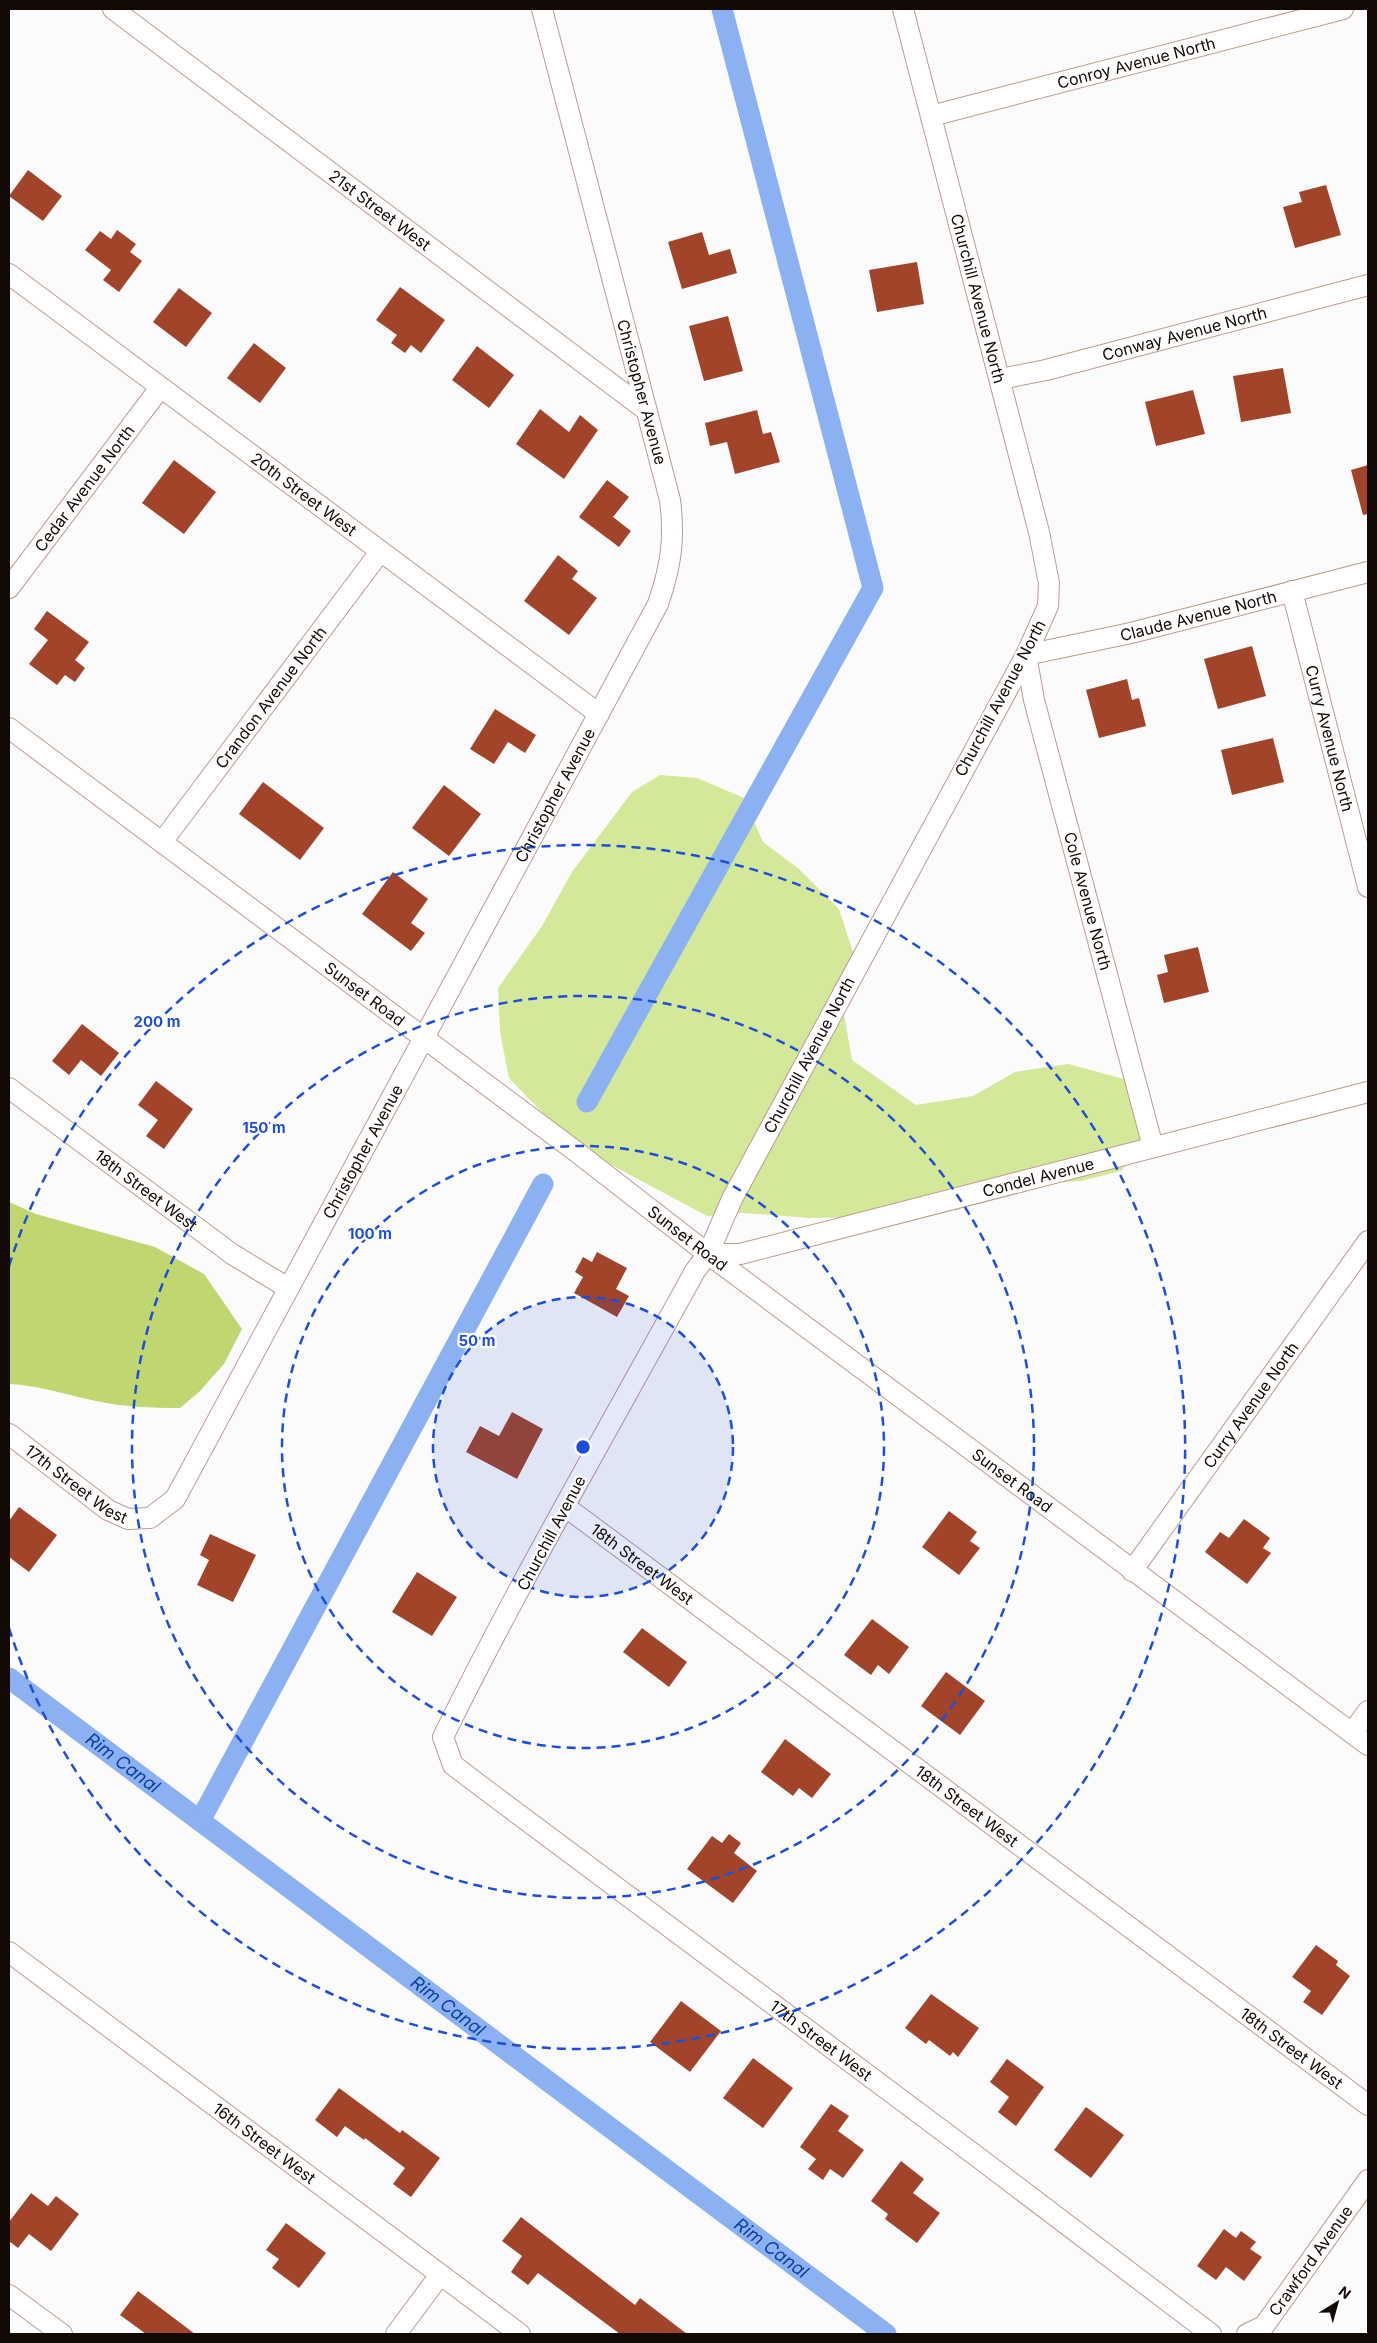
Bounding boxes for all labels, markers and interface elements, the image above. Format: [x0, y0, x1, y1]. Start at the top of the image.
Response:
street label: Conroy Avenue North [1055, 33, 1217, 93]
street label: 21st Street West [325, 165, 435, 254]
street label: Churchill Avenue North [947, 211, 1010, 385]
street label: Conway Avenue North [1100, 302, 1269, 365]
street label: Christopher Avenue [613, 317, 671, 467]
street label: Cedar Avenue North [30, 421, 139, 556]
street label: 20th Street West [247, 448, 361, 540]
street label: Claude Avenue North [1118, 586, 1279, 645]
street label: Churchill Avenue North [950, 616, 1050, 780]
street label: Crandon Avenue North [211, 622, 331, 772]
street label: Curry Avenue North [1301, 663, 1358, 814]
street label: Christopher Avenue [510, 724, 599, 866]
street label: Cole Avenue North [1060, 830, 1116, 972]
street label: Sunset Road [321, 957, 409, 1030]
street label: Churchill Avenue North [759, 973, 859, 1137]
text: 200 m [134, 1012, 180, 1031]
street label: Christopher Avenue [318, 1081, 407, 1222]
text: 150 m [242, 1118, 286, 1137]
street label: 18th Street West [91, 1145, 202, 1235]
street label: Condel Avenue [980, 1153, 1096, 1201]
street label: Sunset Road [644, 1201, 731, 1275]
text: 100 m [348, 1224, 392, 1243]
text: 50 m [459, 1331, 495, 1350]
street label: Curry Avenue North [1199, 1338, 1303, 1472]
centre of rings [574, 1438, 592, 1456]
street label: 17th Street West [21, 1440, 131, 1527]
street label: Sunset Road [968, 1444, 1056, 1517]
street label: Churchill Avenue [512, 1472, 590, 1594]
street label: 18th Street West [587, 1519, 698, 1609]
water label: Rim Canal [82, 1728, 165, 1798]
street label: 18th Street West [911, 1761, 1022, 1851]
water label: Rim Canal [407, 1971, 490, 2041]
street label: 17th Street West [766, 1996, 876, 2085]
street label: 18th Street West [1236, 2003, 1347, 2093]
street label: 16th Street West [209, 2098, 320, 2188]
street label: Crawford Avenue [1264, 2201, 1357, 2320]
water label: Rim Canal [730, 2213, 813, 2283]
north arrow [1312, 2278, 1362, 2328]
text: N [1336, 2282, 1355, 2302]

